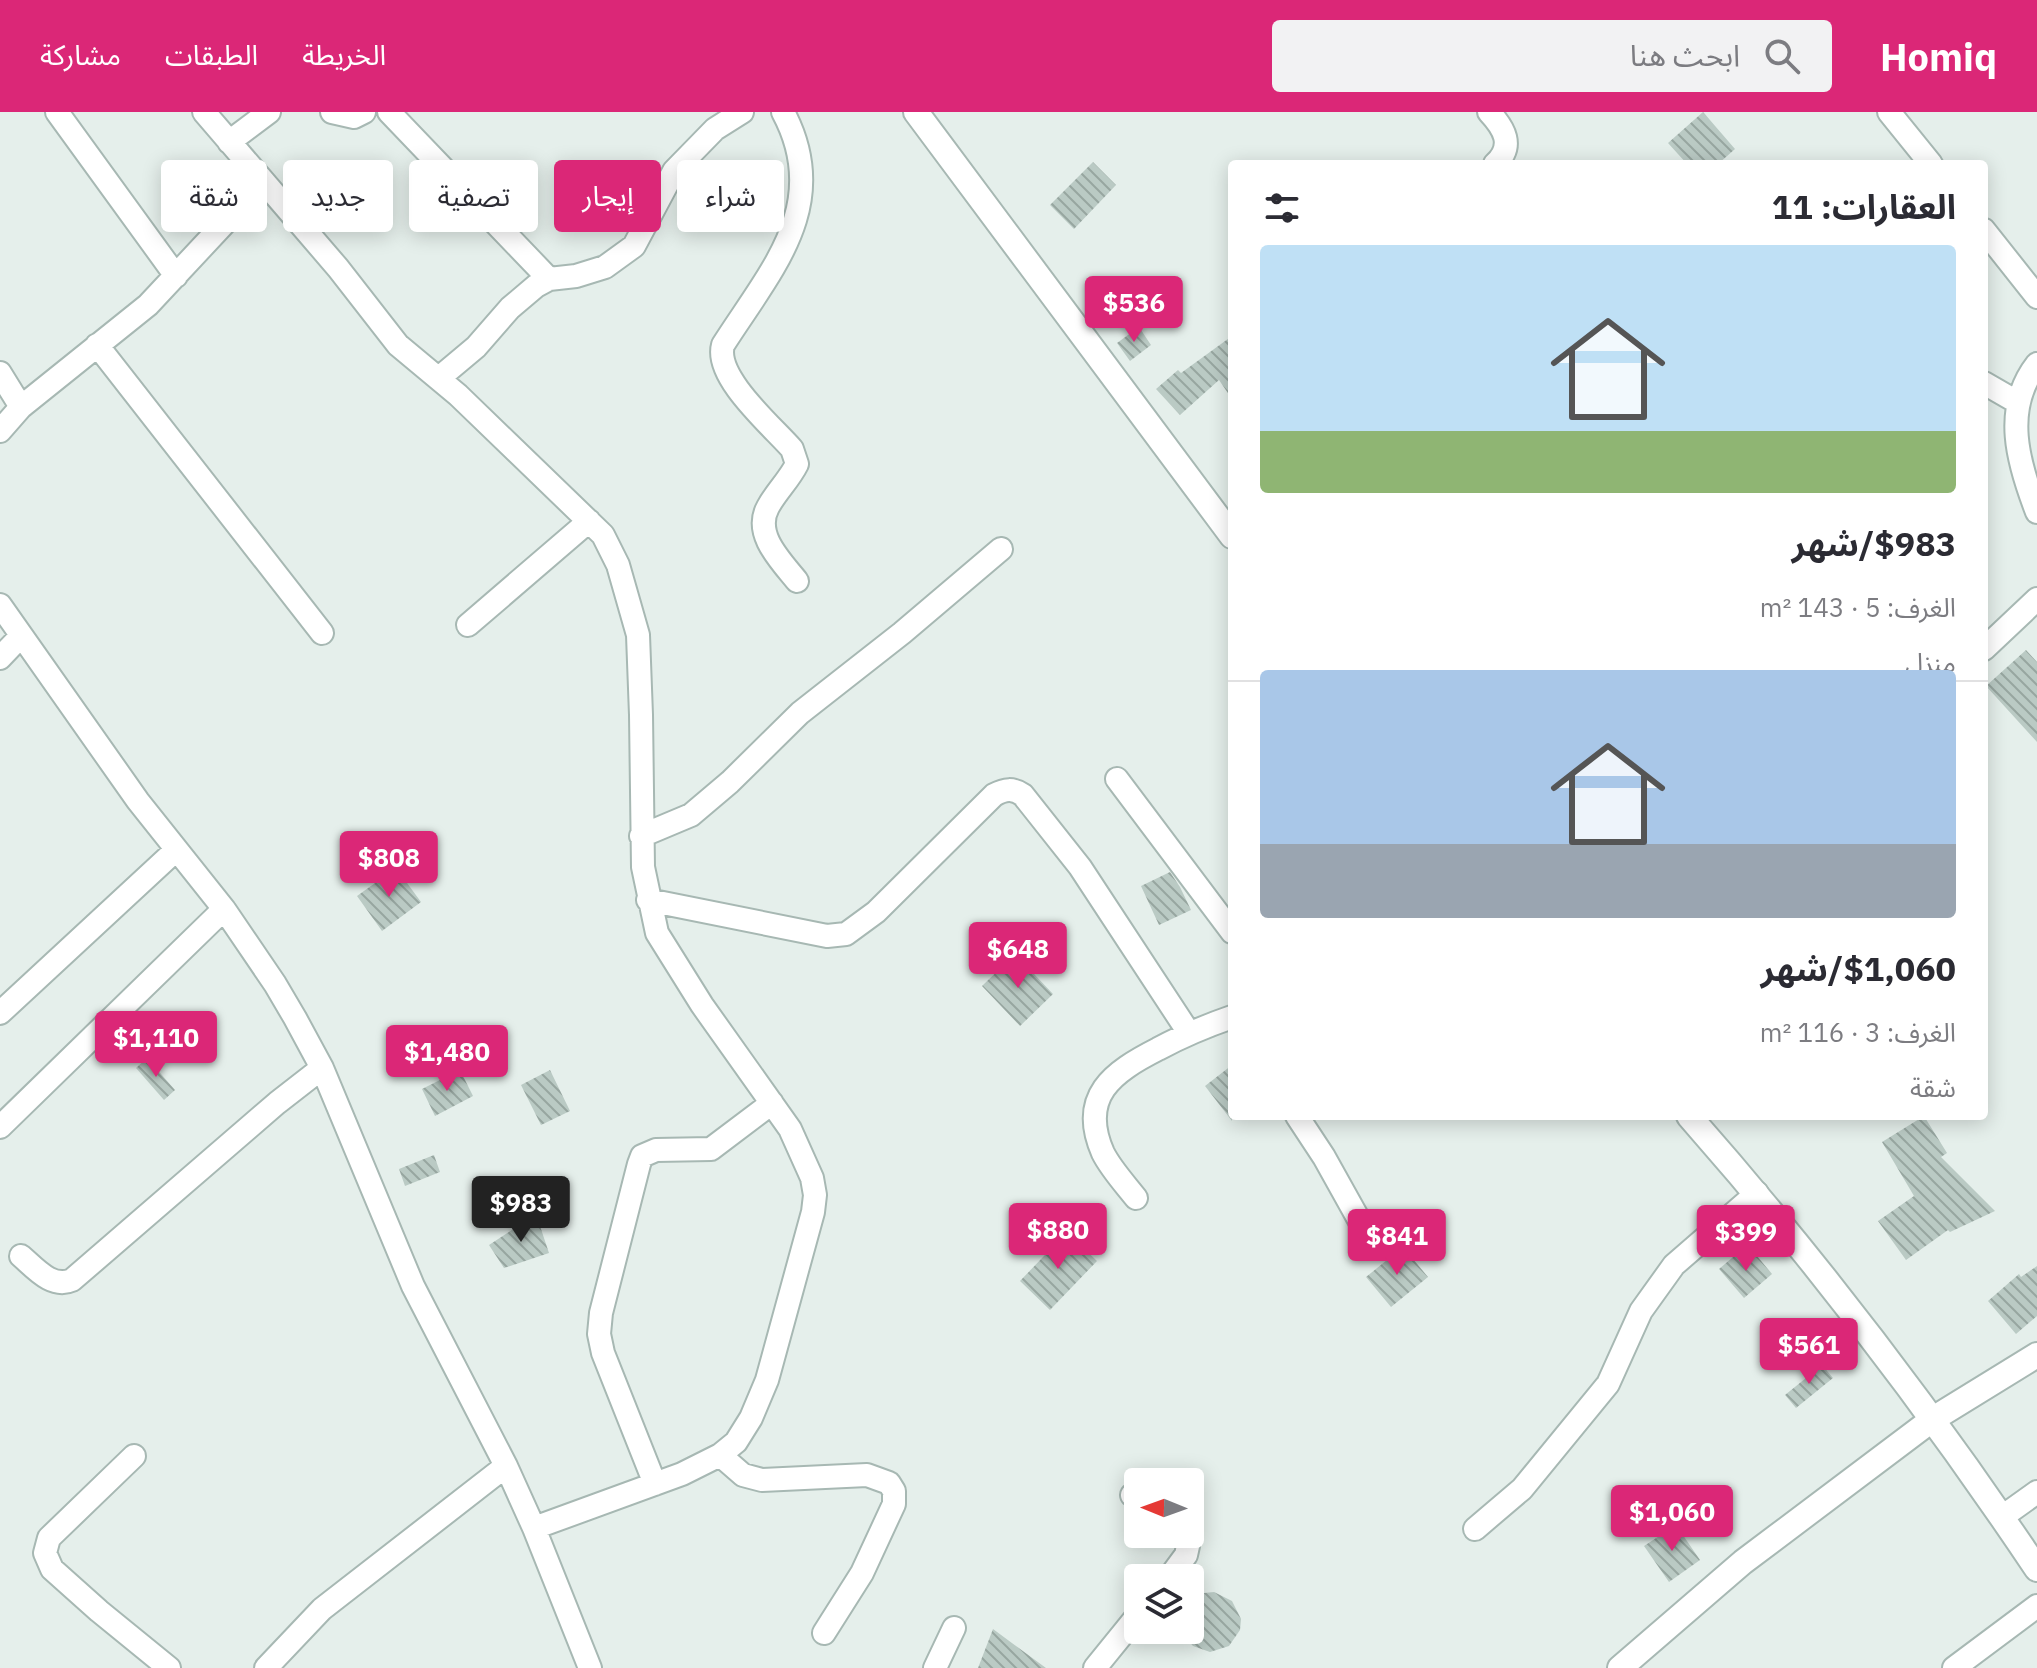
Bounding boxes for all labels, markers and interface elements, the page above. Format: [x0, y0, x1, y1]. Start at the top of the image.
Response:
search box [1272, 20, 1832, 92]
text: Homiq [1880, 32, 1997, 81]
icon: search [1760, 34, 1804, 78]
text: ابحث هنا [1630, 35, 1740, 74]
text: مشاركة [40, 36, 121, 73]
text: الطبقات [165, 36, 258, 73]
text: الخريطة [302, 36, 386, 73]
chip: شقة [161, 160, 267, 232]
chip: جديد [283, 160, 393, 232]
chip: تصفية [409, 160, 538, 232]
chip: إيجار [554, 160, 661, 232]
chip: شراء [677, 160, 784, 232]
text: العقارات: 11 [1772, 184, 1956, 228]
icon: filters [1260, 186, 1304, 230]
pin: $536 [1087, 276, 1181, 344]
text: $536 [1103, 285, 1165, 319]
icon: home [1536, 297, 1680, 441]
text: $983/شهر [1792, 521, 1956, 565]
text: الغرف: 5 · 143 m² [1760, 590, 1956, 624]
text: منزل [1905, 645, 1956, 679]
icon: home [1536, 722, 1680, 866]
pin: $808 [342, 831, 436, 899]
text: $808 [358, 840, 420, 874]
pin: $648 [971, 922, 1065, 990]
text: $648 [987, 931, 1049, 965]
text: $1,060/شهر [1761, 946, 1956, 990]
pin: $1,110 [91, 1011, 221, 1079]
text: الغرف: 3 · 116 m² [1760, 1015, 1956, 1049]
text: $1,110 [113, 1020, 199, 1054]
pin: $1,480 [382, 1025, 512, 1093]
text: $1,480 [404, 1034, 490, 1068]
text: شقة [1910, 1070, 1956, 1104]
pin: $983 [474, 1176, 568, 1244]
text: $983 [490, 1185, 552, 1219]
pin: $880 [1011, 1203, 1105, 1271]
pin: $399 [1699, 1205, 1793, 1273]
pin: $841 [1350, 1209, 1444, 1277]
text: $880 [1027, 1212, 1089, 1246]
text: $399 [1715, 1214, 1777, 1248]
text: $841 [1366, 1218, 1428, 1252]
pin: $561 [1762, 1318, 1856, 1386]
text: $561 [1778, 1327, 1840, 1361]
north arrow [1124, 1468, 1204, 1548]
map controls [1124, 1468, 1204, 1644]
pin: $1,060 [1607, 1485, 1737, 1553]
text: $1,060 [1629, 1494, 1715, 1528]
button: layers [1124, 1564, 1204, 1644]

